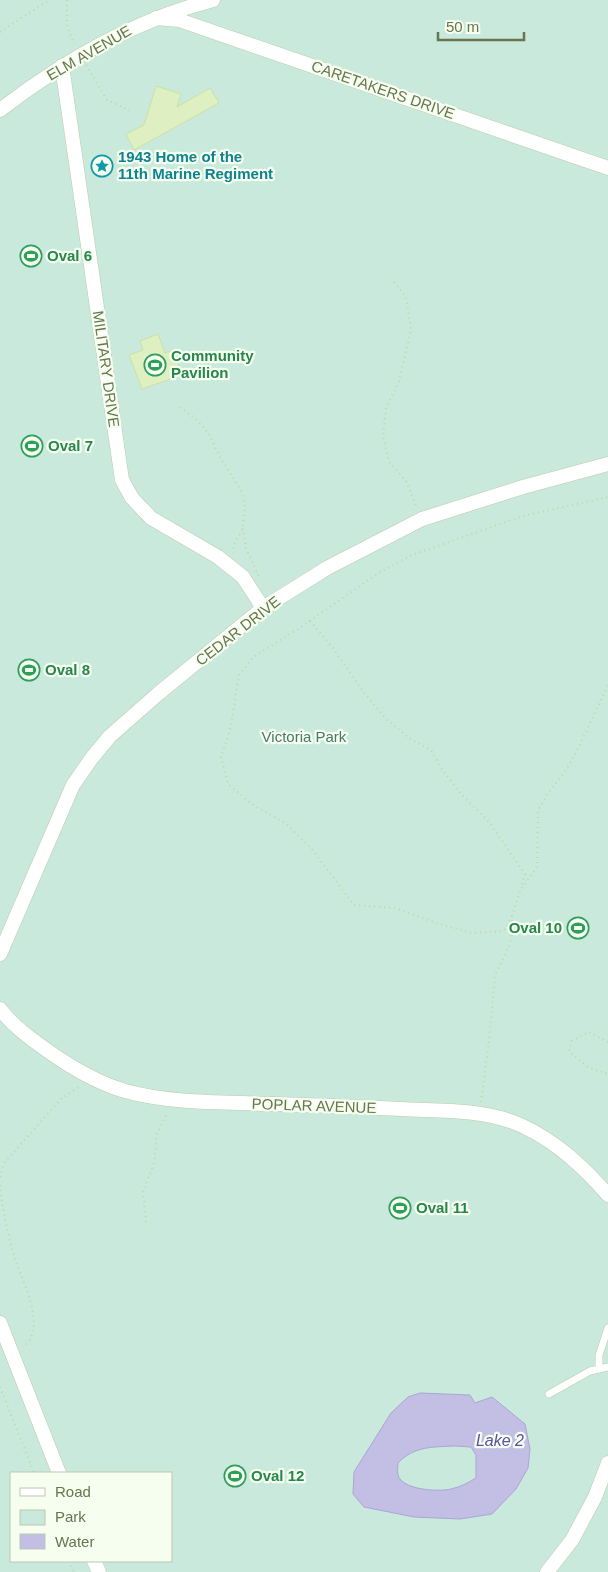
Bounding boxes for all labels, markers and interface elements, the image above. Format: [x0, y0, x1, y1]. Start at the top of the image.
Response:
scale bar [438, 10, 524, 42]
text: 50 m [446, 18, 479, 35]
street label: ELM AVENUE [43, 22, 134, 84]
street label: CARETAKERS DRIVE [309, 57, 457, 122]
place label: 1943 Home of the 11th Marine Regiment [118, 148, 273, 182]
place icon: 1943 Home of the 11th Marine Regiment [90, 154, 114, 178]
sports icon: Oval 6 [19, 244, 43, 268]
place label: Oval 6 [47, 247, 92, 264]
street label: MILITARY DRIVE [90, 310, 123, 428]
place label: Community Pavilion [171, 347, 254, 381]
sports icon: Community Pavilion [143, 353, 167, 377]
sports icon: Oval 7 [20, 434, 44, 458]
place label: Oval 7 [48, 437, 93, 454]
street label: CEDAR DRIVE [192, 592, 283, 669]
sports icon: Oval 8 [17, 658, 41, 682]
place label: Oval 8 [45, 661, 90, 678]
park label: Victoria Park [262, 728, 347, 745]
sports icon: Oval 10 [566, 916, 590, 940]
place label: Oval 10 [509, 919, 562, 936]
street label: POPLAR AVENUE [251, 1095, 377, 1116]
sports icon: Oval 11 [388, 1196, 412, 1220]
place label: Oval 11 [416, 1199, 469, 1216]
water label: Lake 2 [476, 1432, 524, 1449]
sports icon: Oval 12 [223, 1464, 247, 1488]
place label: Oval 12 [251, 1467, 304, 1484]
legend [10, 1472, 172, 1562]
text: Road [55, 1483, 91, 1500]
text: Park [55, 1508, 86, 1525]
text: Water [55, 1533, 94, 1550]

